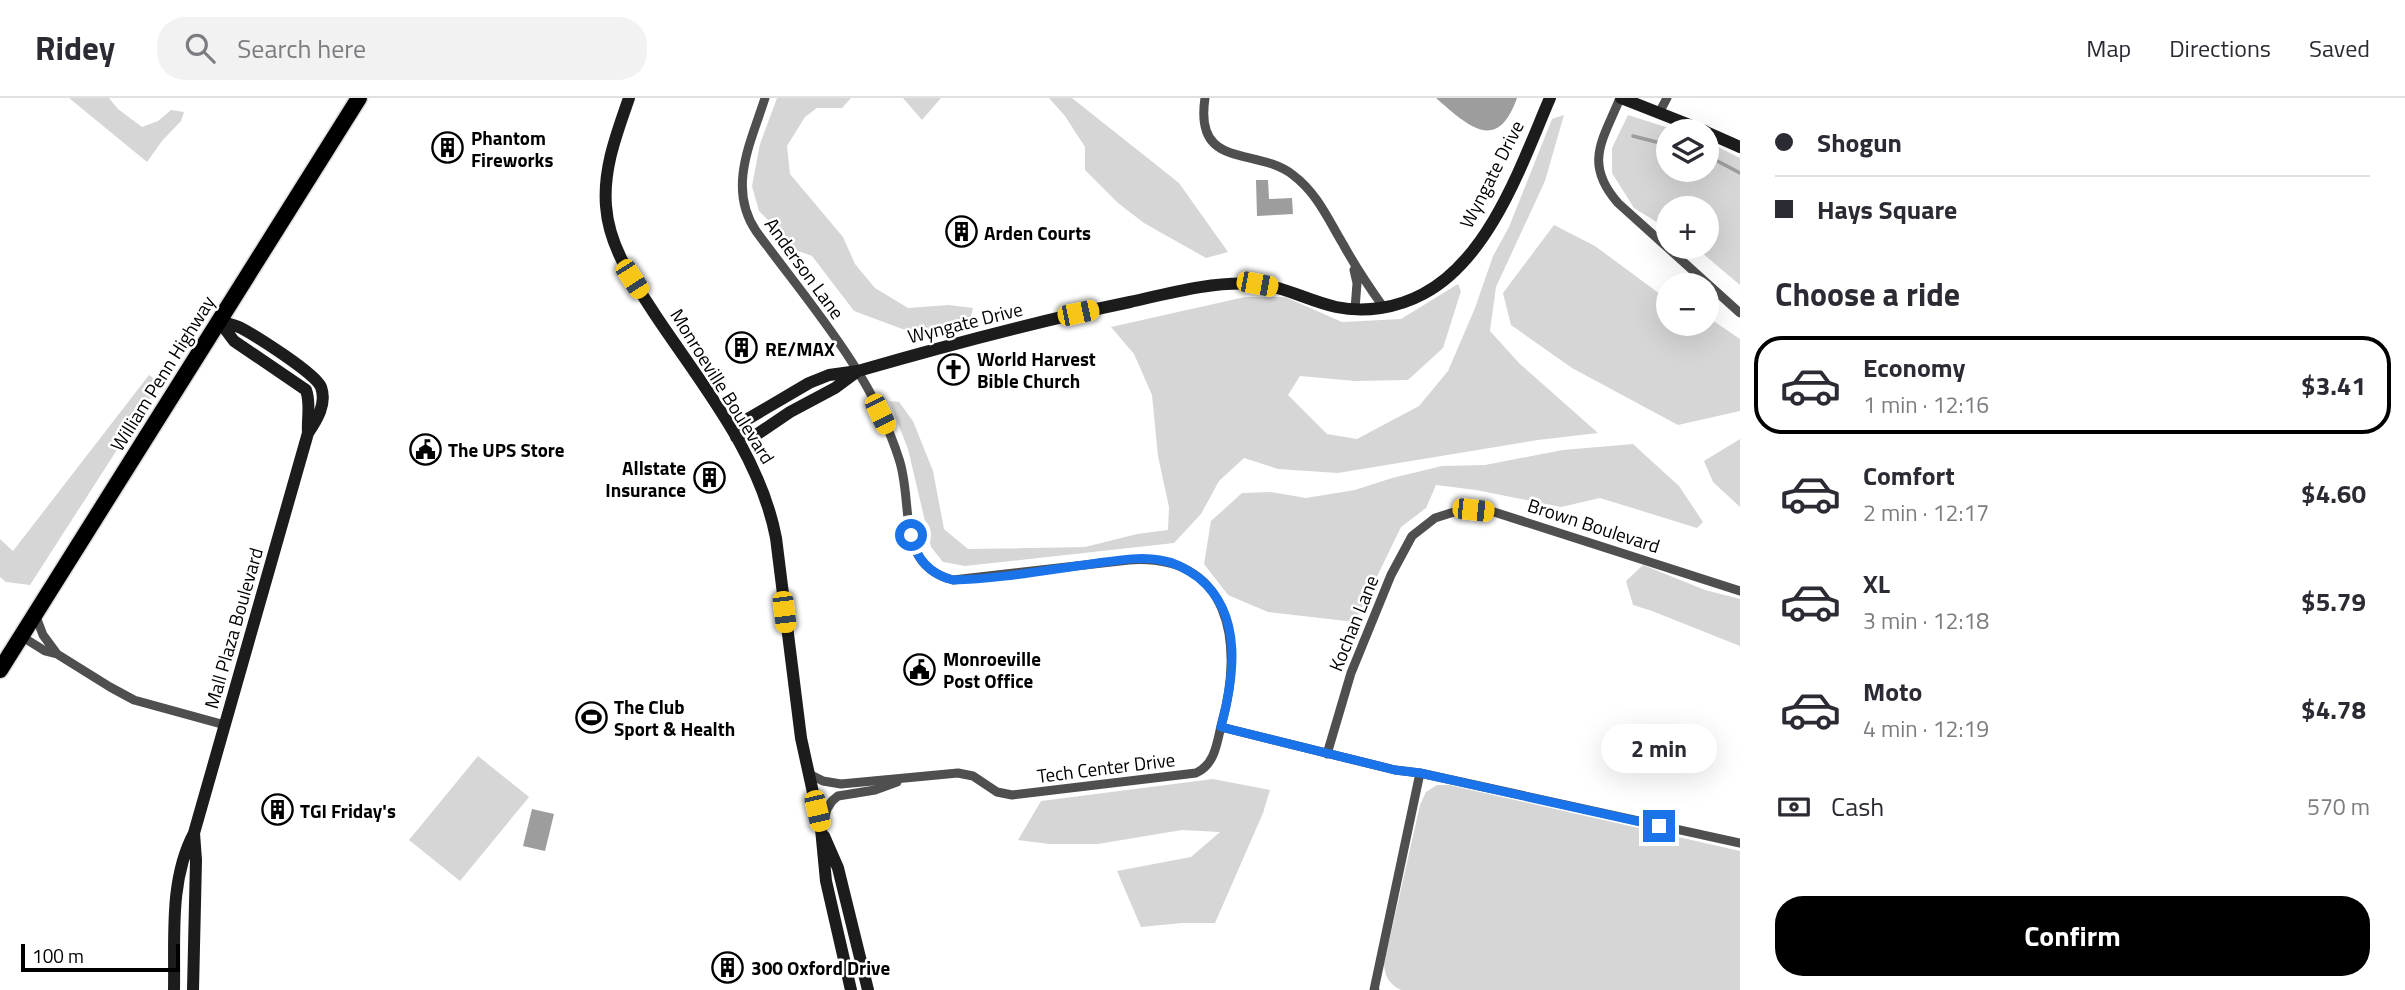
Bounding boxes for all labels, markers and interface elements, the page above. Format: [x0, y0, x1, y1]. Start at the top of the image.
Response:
search box [157, 17, 647, 80]
text: Ridey [35, 23, 115, 73]
icon: search [181, 29, 219, 67]
text: Search here [237, 29, 366, 68]
text: Map [2086, 30, 2131, 66]
text: Directions [2169, 30, 2271, 66]
text: Saved [2309, 30, 2370, 66]
street label: Wyngate Drive [1451, 115, 1531, 233]
map controls [1656, 119, 1719, 336]
button: layers [1656, 119, 1719, 182]
place label: Phantom Fireworks [471, 123, 553, 174]
text: Shogun [1817, 123, 1902, 162]
building icon: Phantom Fireworks [431, 131, 465, 165]
text: Hays Square [1817, 190, 1957, 229]
button: + [1656, 196, 1719, 259]
street label: Anderson Lane [758, 211, 852, 325]
building icon: Arden Courts [944, 215, 978, 249]
place label: Arden Courts [984, 218, 1091, 247]
car [612, 256, 653, 302]
car [1235, 270, 1280, 298]
text: Choose a ride [1775, 270, 1960, 318]
button: − [1656, 273, 1719, 336]
street label: William Penn Highway [102, 290, 222, 456]
street label: Wyngate Drive [904, 294, 1026, 350]
car [1056, 298, 1101, 328]
street label: Monroeville Boulevard [663, 303, 783, 469]
building icon: RE/MAX [725, 331, 759, 365]
place label: RE/MAX [765, 334, 835, 363]
place label: World Harvest Bible Church [977, 344, 1096, 395]
text: Economy [1863, 348, 1965, 387]
church icon: World Harvest Bible Church [937, 352, 971, 386]
icon: car [1779, 354, 1842, 417]
text: $3.41 [2301, 366, 2366, 405]
text: 1 min · 12:16 [1863, 387, 1989, 422]
car [862, 391, 899, 437]
public building icon: The UPS Store [408, 432, 442, 466]
place label: The UPS Store [448, 435, 565, 464]
place label: Allstate Insurance [605, 453, 686, 504]
text: Comfort [1863, 456, 1955, 495]
building icon: Allstate Insurance [692, 461, 726, 495]
icon: car [1779, 462, 1842, 525]
text: $4.60 [2301, 474, 2366, 513]
street label: Brown Boulevard [1524, 490, 1664, 560]
text: 2 min · 12:17 [1863, 495, 1989, 530]
car [1452, 497, 1495, 523]
route start [895, 519, 927, 551]
street label: Mall Plaza Boulevard [196, 544, 270, 712]
text: XL [1863, 564, 1890, 603]
icon: car [1779, 570, 1842, 633]
street label: Kochan Lane [1321, 571, 1385, 675]
text: $5.79 [2301, 582, 2366, 621]
car [772, 590, 797, 634]
text: 3 min · 12:18 [1863, 603, 1989, 638]
place label: Monroeville Post Office [943, 644, 1041, 695]
public building icon: Monroeville Post Office [903, 652, 937, 686]
text: Moto [1863, 672, 1922, 711]
icon: car [1779, 678, 1842, 741]
text: $4.78 [2301, 690, 2366, 729]
place label: The Club Sport & Health [614, 692, 735, 743]
sports icon: The Club Sport & Health [574, 700, 608, 734]
text: 4 min · 12:19 [1863, 711, 1989, 746]
callout: 2 min [1601, 724, 1717, 774]
text: 2 min [1631, 731, 1687, 766]
street label: Tech Center Drive [1035, 744, 1177, 790]
text: Cash [1831, 787, 1884, 826]
car [803, 788, 832, 834]
icon: cash [1775, 788, 1813, 826]
text: 570 m [2307, 789, 2370, 824]
building icon: TGI Friday's [260, 793, 294, 827]
place label: TGI Friday's [300, 796, 396, 825]
route end [1643, 810, 1675, 842]
button: Confirm [1775, 896, 2370, 976]
scale bar [21, 941, 180, 973]
text: 100 m [32, 941, 84, 970]
building icon: 300 Oxford Drive [711, 950, 745, 984]
place label: 300 Oxford Drive [751, 953, 890, 982]

